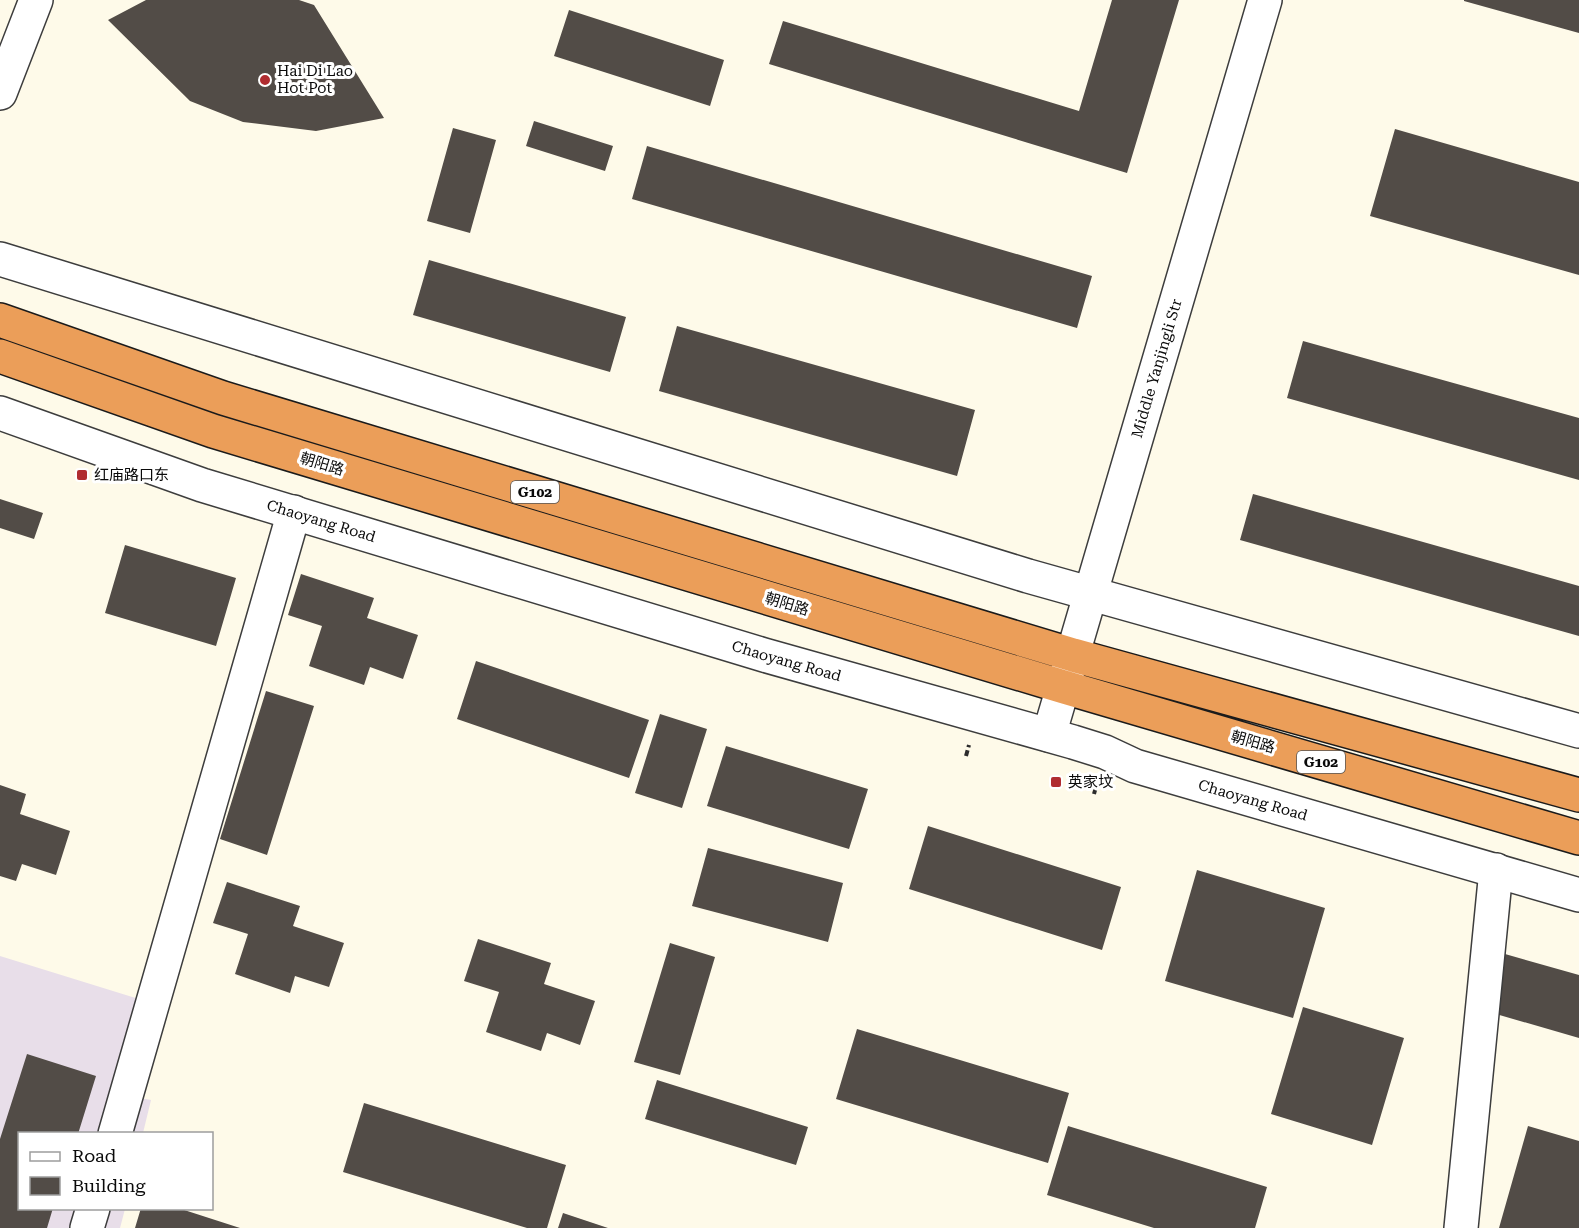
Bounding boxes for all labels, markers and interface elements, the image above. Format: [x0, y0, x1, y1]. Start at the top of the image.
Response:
place label: Hai Di Lao Hot Pot [277, 62, 353, 97]
marker: Hai Di Lao Hot Pot [258, 73, 272, 87]
street label: Middle Yanjingli Str [1128, 297, 1186, 440]
street label: 朝阳路 [298, 449, 346, 479]
place label: 红庙路口东 [94, 466, 169, 484]
marker: 红庙路口东 [75, 468, 89, 482]
road number: G102 [511, 481, 559, 503]
street label: Chaoyang Road [265, 496, 378, 546]
street label: 朝阳路 [763, 589, 811, 619]
street label: Chaoyang Road [730, 637, 844, 685]
street label: 朝阳路 [1229, 727, 1277, 757]
road number: G102 [1297, 751, 1345, 773]
place label: 英家坟 [1068, 773, 1113, 791]
marker: 英家坟 [1049, 775, 1063, 789]
street label: Chaoyang Road [1196, 776, 1310, 825]
legend [18, 1132, 213, 1210]
text: Road [72, 1145, 117, 1166]
text: Building [72, 1175, 146, 1196]

